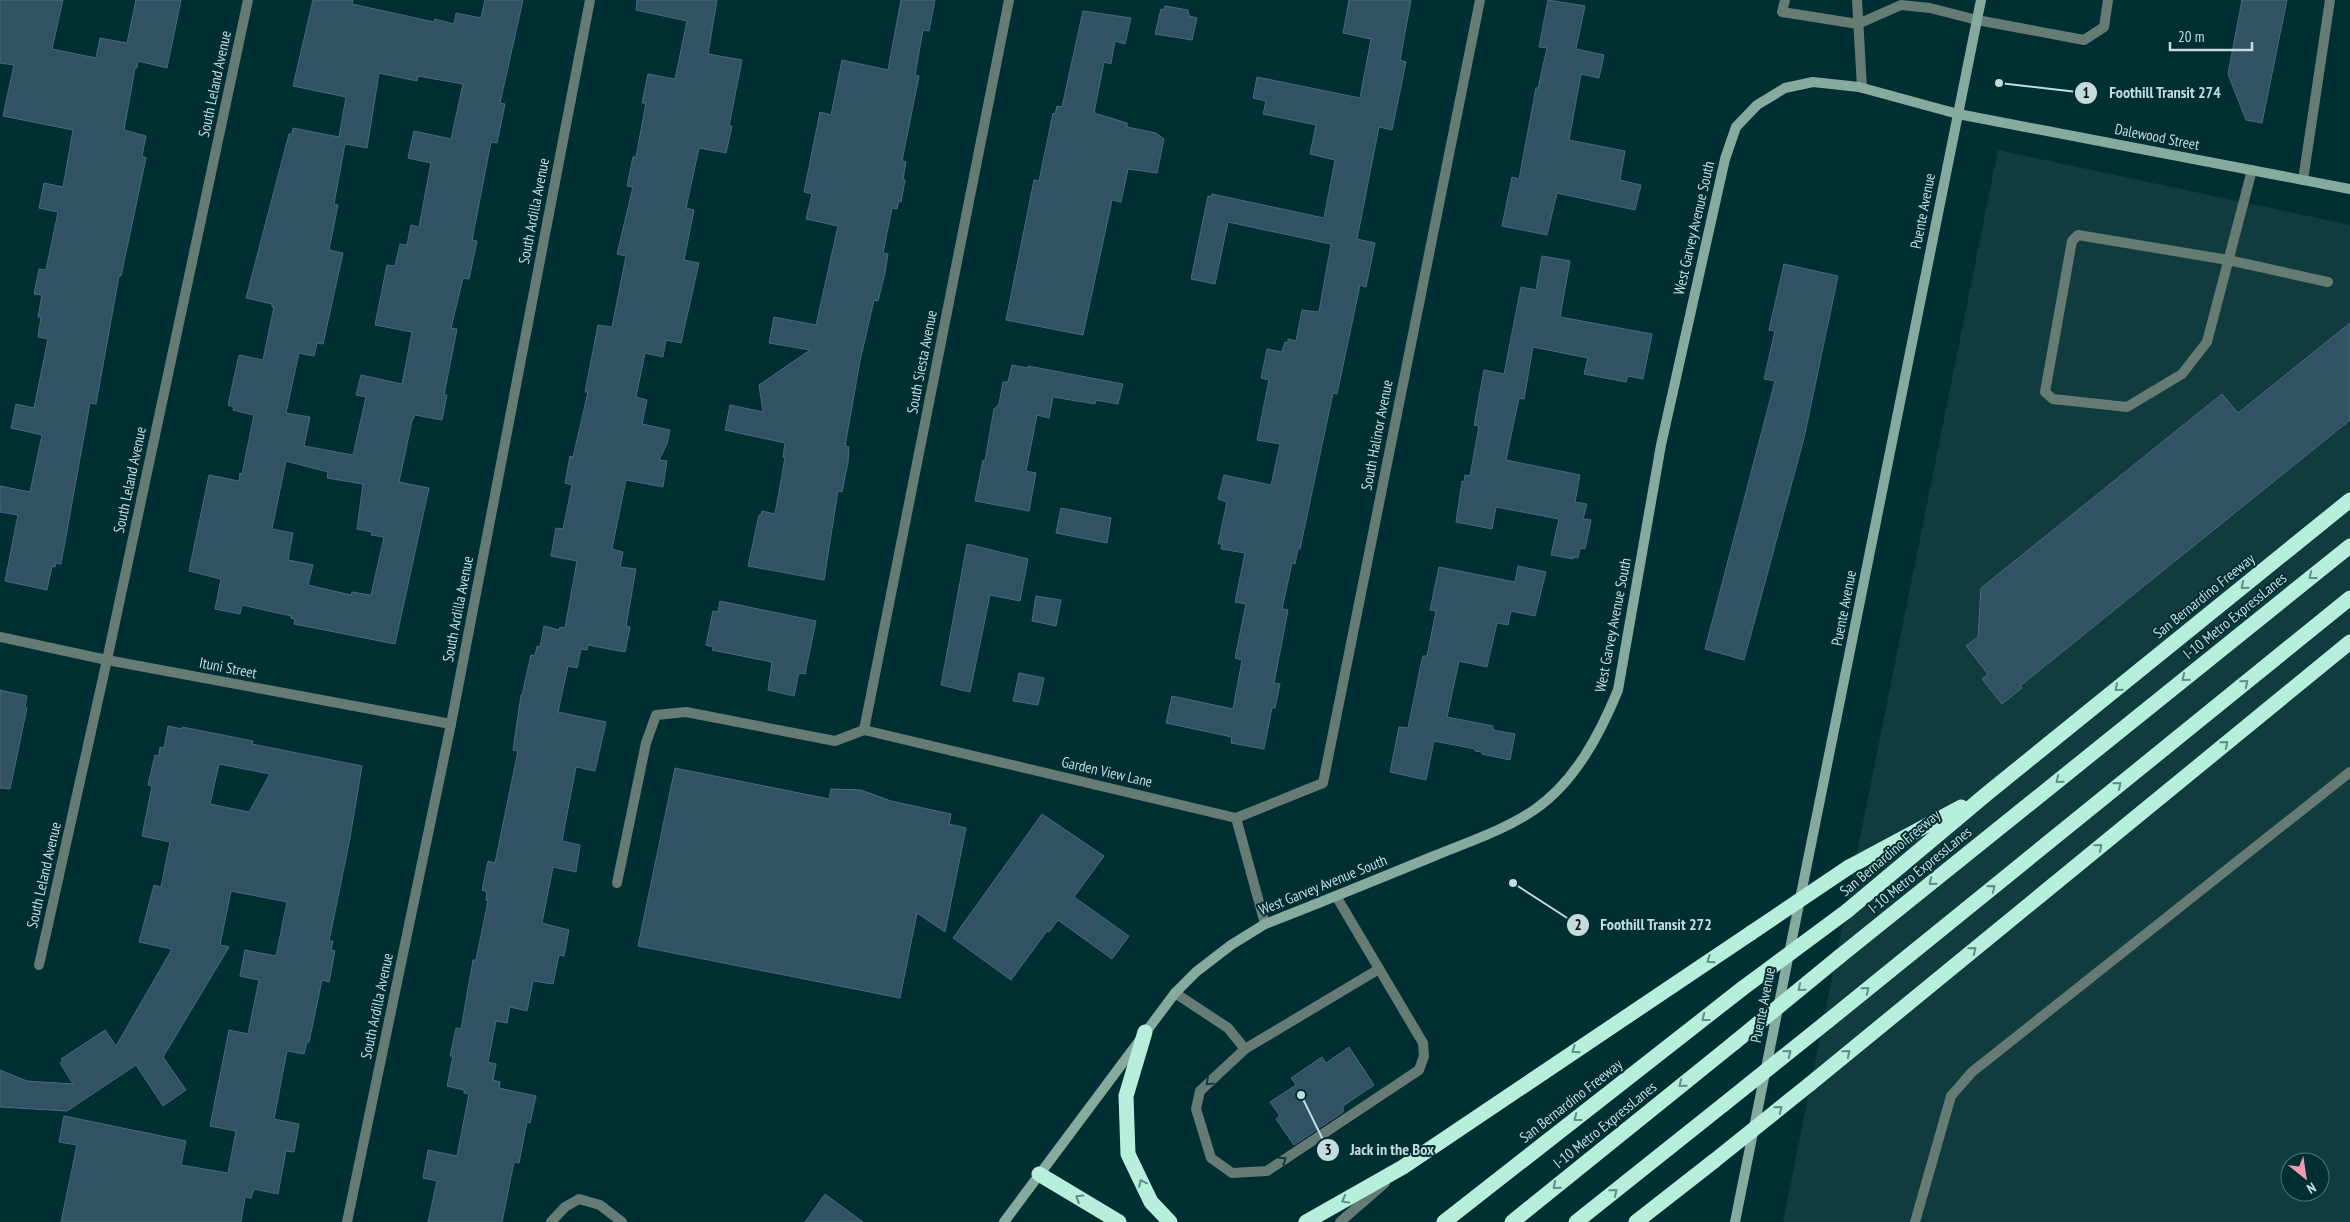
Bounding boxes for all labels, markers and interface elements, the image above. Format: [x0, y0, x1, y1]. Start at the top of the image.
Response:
scale bar [2170, 20, 2252, 52]
text: 20 m [2178, 27, 2204, 46]
street label: South Leland Avenue [194, 29, 235, 139]
callout: Foothill Transit 274 [2074, 77, 2231, 108]
text: Foothill Transit 274 [2109, 82, 2221, 102]
text: 1 [2082, 83, 2090, 102]
street label: Dalewood Street [2113, 119, 2201, 154]
street label: South Ardilla Avenue [514, 156, 553, 266]
street label: West Garvey Avenue South [1669, 159, 1718, 297]
street label: Puente Avenue [1906, 172, 1939, 250]
street label: South Siesta Avenue [902, 309, 941, 415]
street label: South Halinor Avenue [1356, 378, 1397, 492]
street label: South Leland Avenue [109, 425, 150, 535]
street label: San Bernardino Freeway [2149, 549, 2259, 642]
street label: South Ardilla Avenue [438, 554, 477, 664]
street label: West Garvey Avenue South [1590, 556, 1635, 694]
street label: I-10 Metro ExpressLanes [2179, 568, 2290, 663]
street label: Puente Avenue [1827, 569, 1860, 647]
one-way arrow [2308, 570, 2318, 579]
one-way arrow [2240, 580, 2250, 589]
street label: Ituni Street [198, 653, 258, 682]
one-way arrow [2182, 673, 2191, 682]
one-way arrow [2239, 680, 2248, 689]
one-way arrow [2114, 683, 2123, 692]
one-way arrow [2219, 742, 2228, 750]
street label: Garden View Lane [1060, 752, 1154, 791]
one-way arrow [2055, 774, 2064, 783]
one-way arrow [2113, 782, 2122, 791]
street label: San Bernardino Freeway [1836, 805, 1944, 900]
street label: South Leland Avenue [22, 820, 65, 930]
street label: I-10 Metro ExpressLanes [1864, 822, 1975, 917]
one-way arrow [2093, 845, 2102, 853]
street label: West Garvey Avenue South [1256, 850, 1390, 919]
one-way arrow [1929, 877, 1938, 885]
one-way arrow [1986, 885, 1995, 893]
callout: Foothill Transit 272 [1565, 909, 1722, 940]
text: Foothill Transit 272 [1600, 914, 1712, 934]
text: 2 [1574, 915, 1582, 934]
one-way arrow [1967, 948, 1976, 956]
street label: South Ardilla Avenue [356, 951, 397, 1060]
one-way arrow [1706, 954, 1716, 963]
street label: Puente Avenue [1746, 966, 1779, 1044]
one-way arrow [1798, 983, 1807, 991]
one-way arrow [1860, 986, 1869, 995]
one-way arrow [1702, 1013, 1711, 1021]
one-way arrow [1571, 1044, 1580, 1054]
one-way arrow [1782, 1050, 1791, 1058]
one-way arrow [1842, 1050, 1851, 1059]
street label: San Bernardino Freeway [1516, 1054, 1626, 1147]
one-way arrow [1206, 1076, 1215, 1085]
street label: I-10 Metro ExpressLanes [1549, 1077, 1660, 1172]
one-way arrow [1679, 1079, 1688, 1088]
one-way arrow [1773, 1106, 1782, 1114]
one-way arrow [1574, 1113, 1583, 1121]
callout: Jack in the Box [1315, 1134, 1445, 1165]
text: Jack in the Box [1349, 1139, 1434, 1159]
text: 3 [1324, 1140, 1332, 1159]
north arrow [2280, 1152, 2330, 1202]
one-way arrow [1277, 1157, 1287, 1166]
one-way arrow [1138, 1179, 1148, 1188]
text: N [2304, 1179, 2319, 1198]
one-way arrow [1553, 1181, 1562, 1189]
one-way arrow [1608, 1189, 1617, 1197]
one-way arrow [1342, 1194, 1351, 1204]
one-way arrow [1075, 1195, 1084, 1205]

